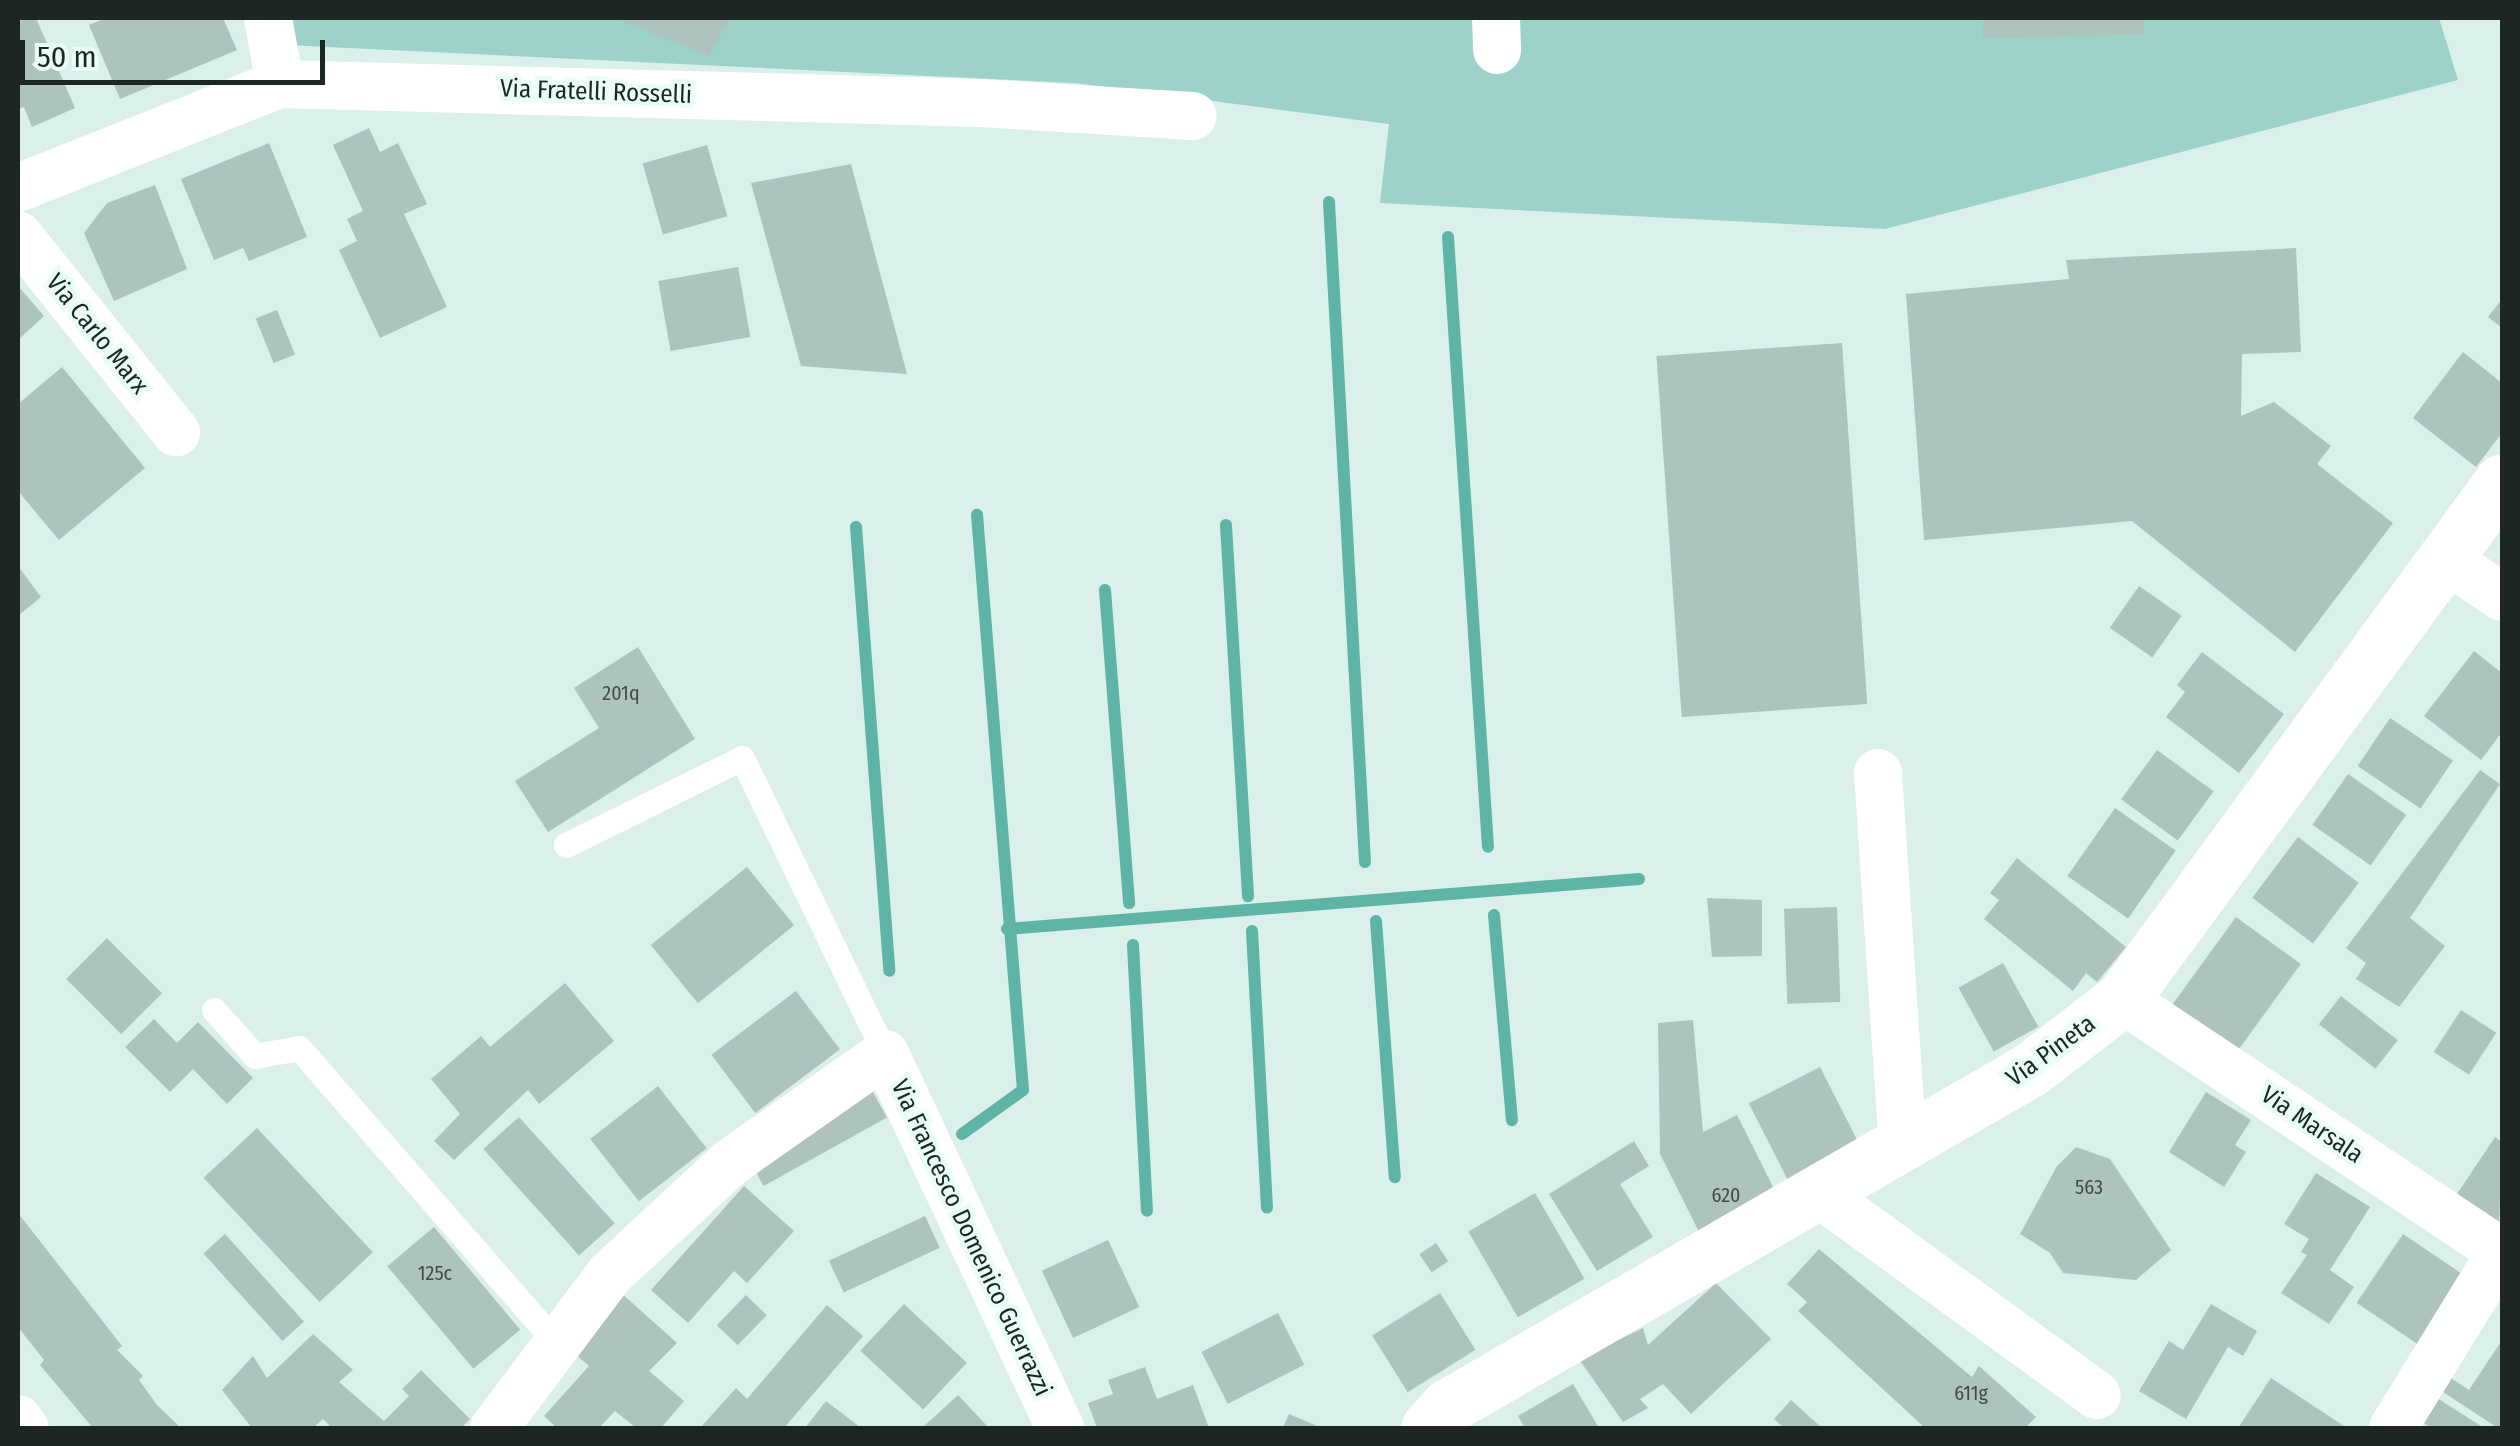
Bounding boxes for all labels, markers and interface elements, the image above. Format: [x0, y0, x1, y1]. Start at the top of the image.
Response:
scale bar [25, 20, 330, 82]
text: 50 m [37, 39, 97, 75]
street label: Via Fratelli Rosselli [499, 74, 693, 110]
street label: Via Carlo Marx [39, 268, 155, 400]
house number: 201q [602, 681, 640, 705]
street label: Via Pineta [2001, 1009, 2101, 1093]
street label: Via Francesco Domenico Guerrazzi [884, 1075, 1058, 1401]
street label: Via Marsala [2255, 1080, 2369, 1170]
house number: 563 [2075, 1175, 2103, 1199]
house number: 620 [1712, 1183, 1740, 1207]
house number: 125c [418, 1261, 452, 1285]
house number: 611g [1954, 1381, 1988, 1405]

